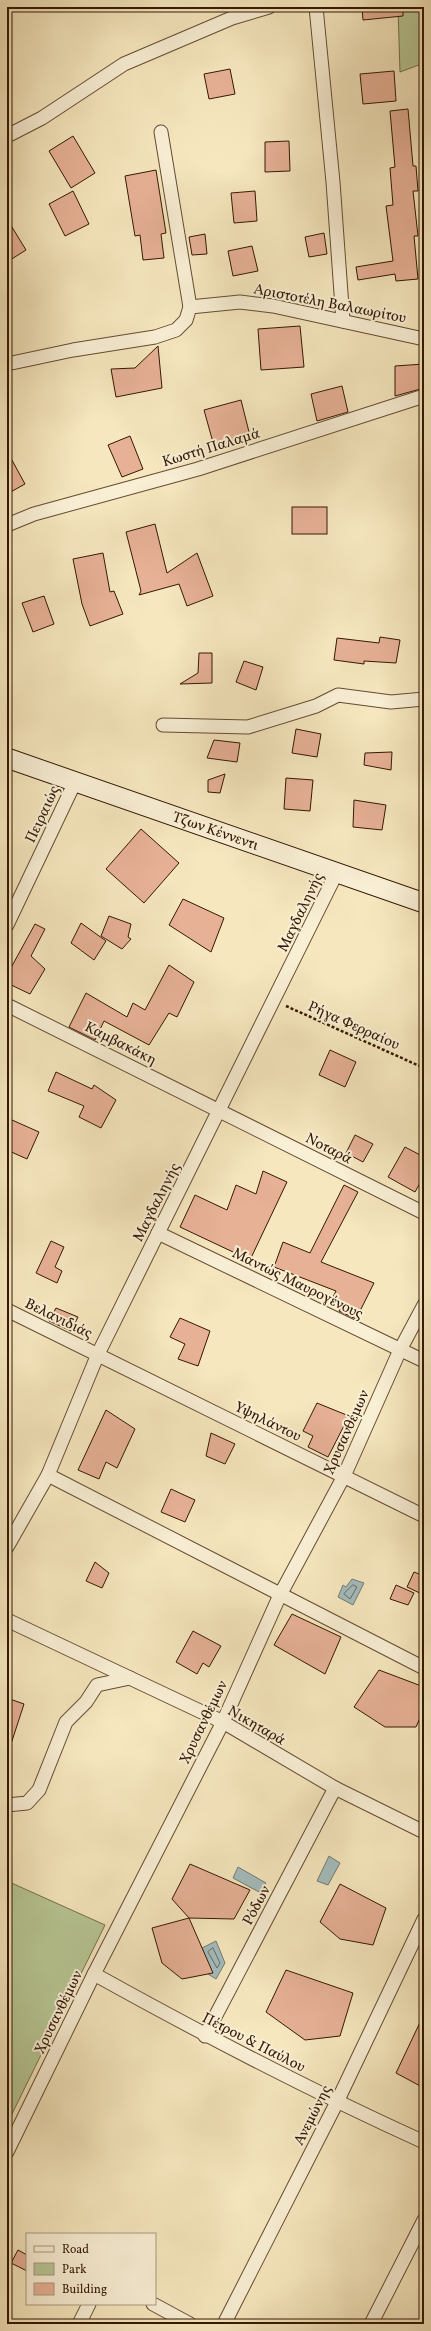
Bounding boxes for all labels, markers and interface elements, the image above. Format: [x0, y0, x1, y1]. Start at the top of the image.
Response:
street label: Αριστοτέλη Βαλαωρίτου [252, 279, 408, 330]
street label: Κωστή Παλαμά [160, 424, 263, 473]
street label: Πειραιώς [21, 782, 66, 847]
street label: Τζων Κέννεντι [169, 807, 261, 857]
street label: Μαγδαληνής [273, 869, 330, 956]
street label: Ρήγα Φερραίου [304, 997, 403, 1056]
street label: Καμβακάκη [81, 1017, 160, 1071]
street label: Νοταρά [301, 1129, 355, 1170]
street label: Μαγδαληνής [128, 1159, 186, 1246]
street label: Μαντώς Μαυρογένους [228, 1243, 367, 1325]
street label: Βελανιδιάς [21, 1294, 96, 1345]
street label: Χρυσανθέμων [319, 1387, 375, 1478]
street label: Υψηλάντου [230, 1397, 304, 1448]
street label: Χρυσανθέμων [175, 1677, 234, 1768]
street label: Νικηταρά [223, 1701, 289, 1751]
street label: Ρόδων [238, 1882, 276, 1929]
street label: Χρυσανθέμων [30, 1967, 89, 2058]
street label: Πέτρου & Παύλου [198, 2008, 308, 2078]
street label: Ανεμώνης [289, 2082, 338, 2149]
legend [26, 2233, 156, 2305]
text: Road [62, 2242, 89, 2258]
text: Park [62, 2262, 87, 2278]
text: Building [62, 2282, 107, 2298]

